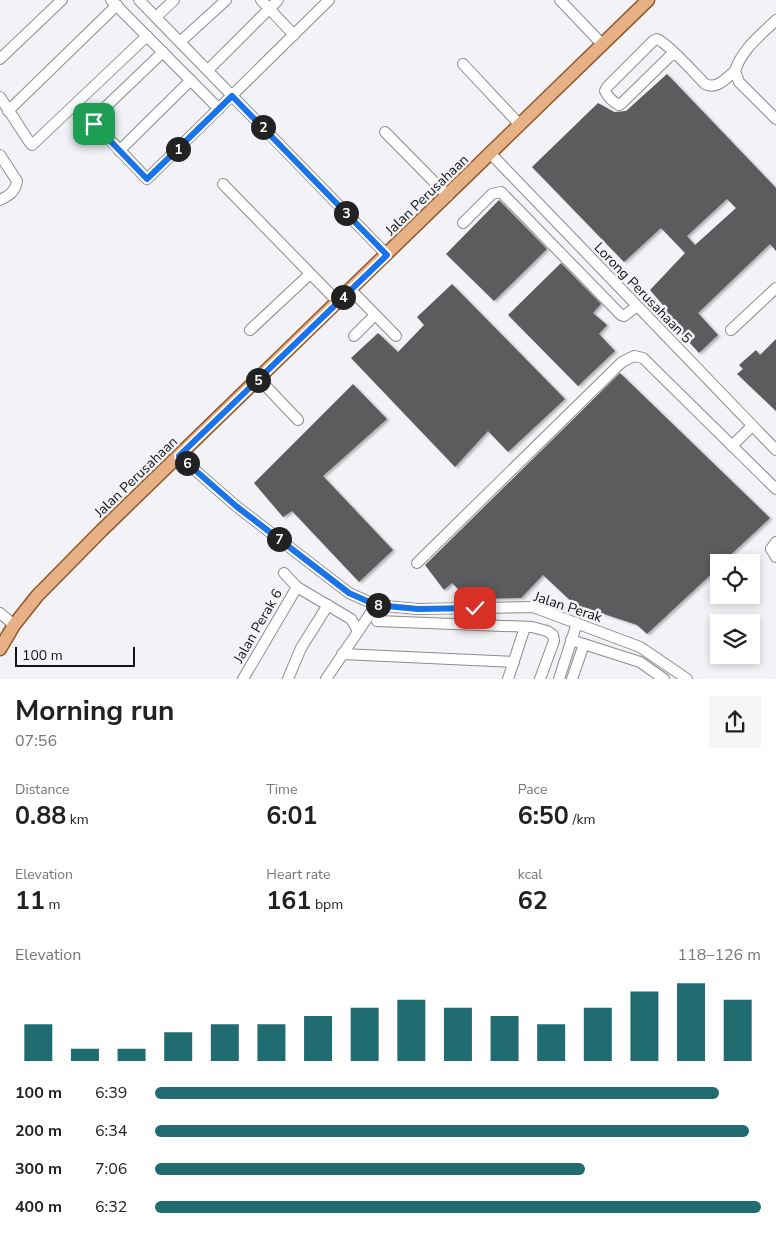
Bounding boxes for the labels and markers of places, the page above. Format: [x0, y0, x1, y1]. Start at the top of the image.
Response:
pin [73, 103, 115, 145]
pin: 2 [250, 114, 276, 140]
pin: 1 [166, 136, 190, 162]
pin: 3 [334, 200, 358, 226]
pin: 4 [330, 284, 356, 310]
pin: 5 [246, 368, 270, 392]
pin: 6 [174, 450, 200, 476]
pin: 7 [266, 526, 292, 552]
pin [454, 587, 496, 629]
pin: 8 [366, 592, 390, 618]

